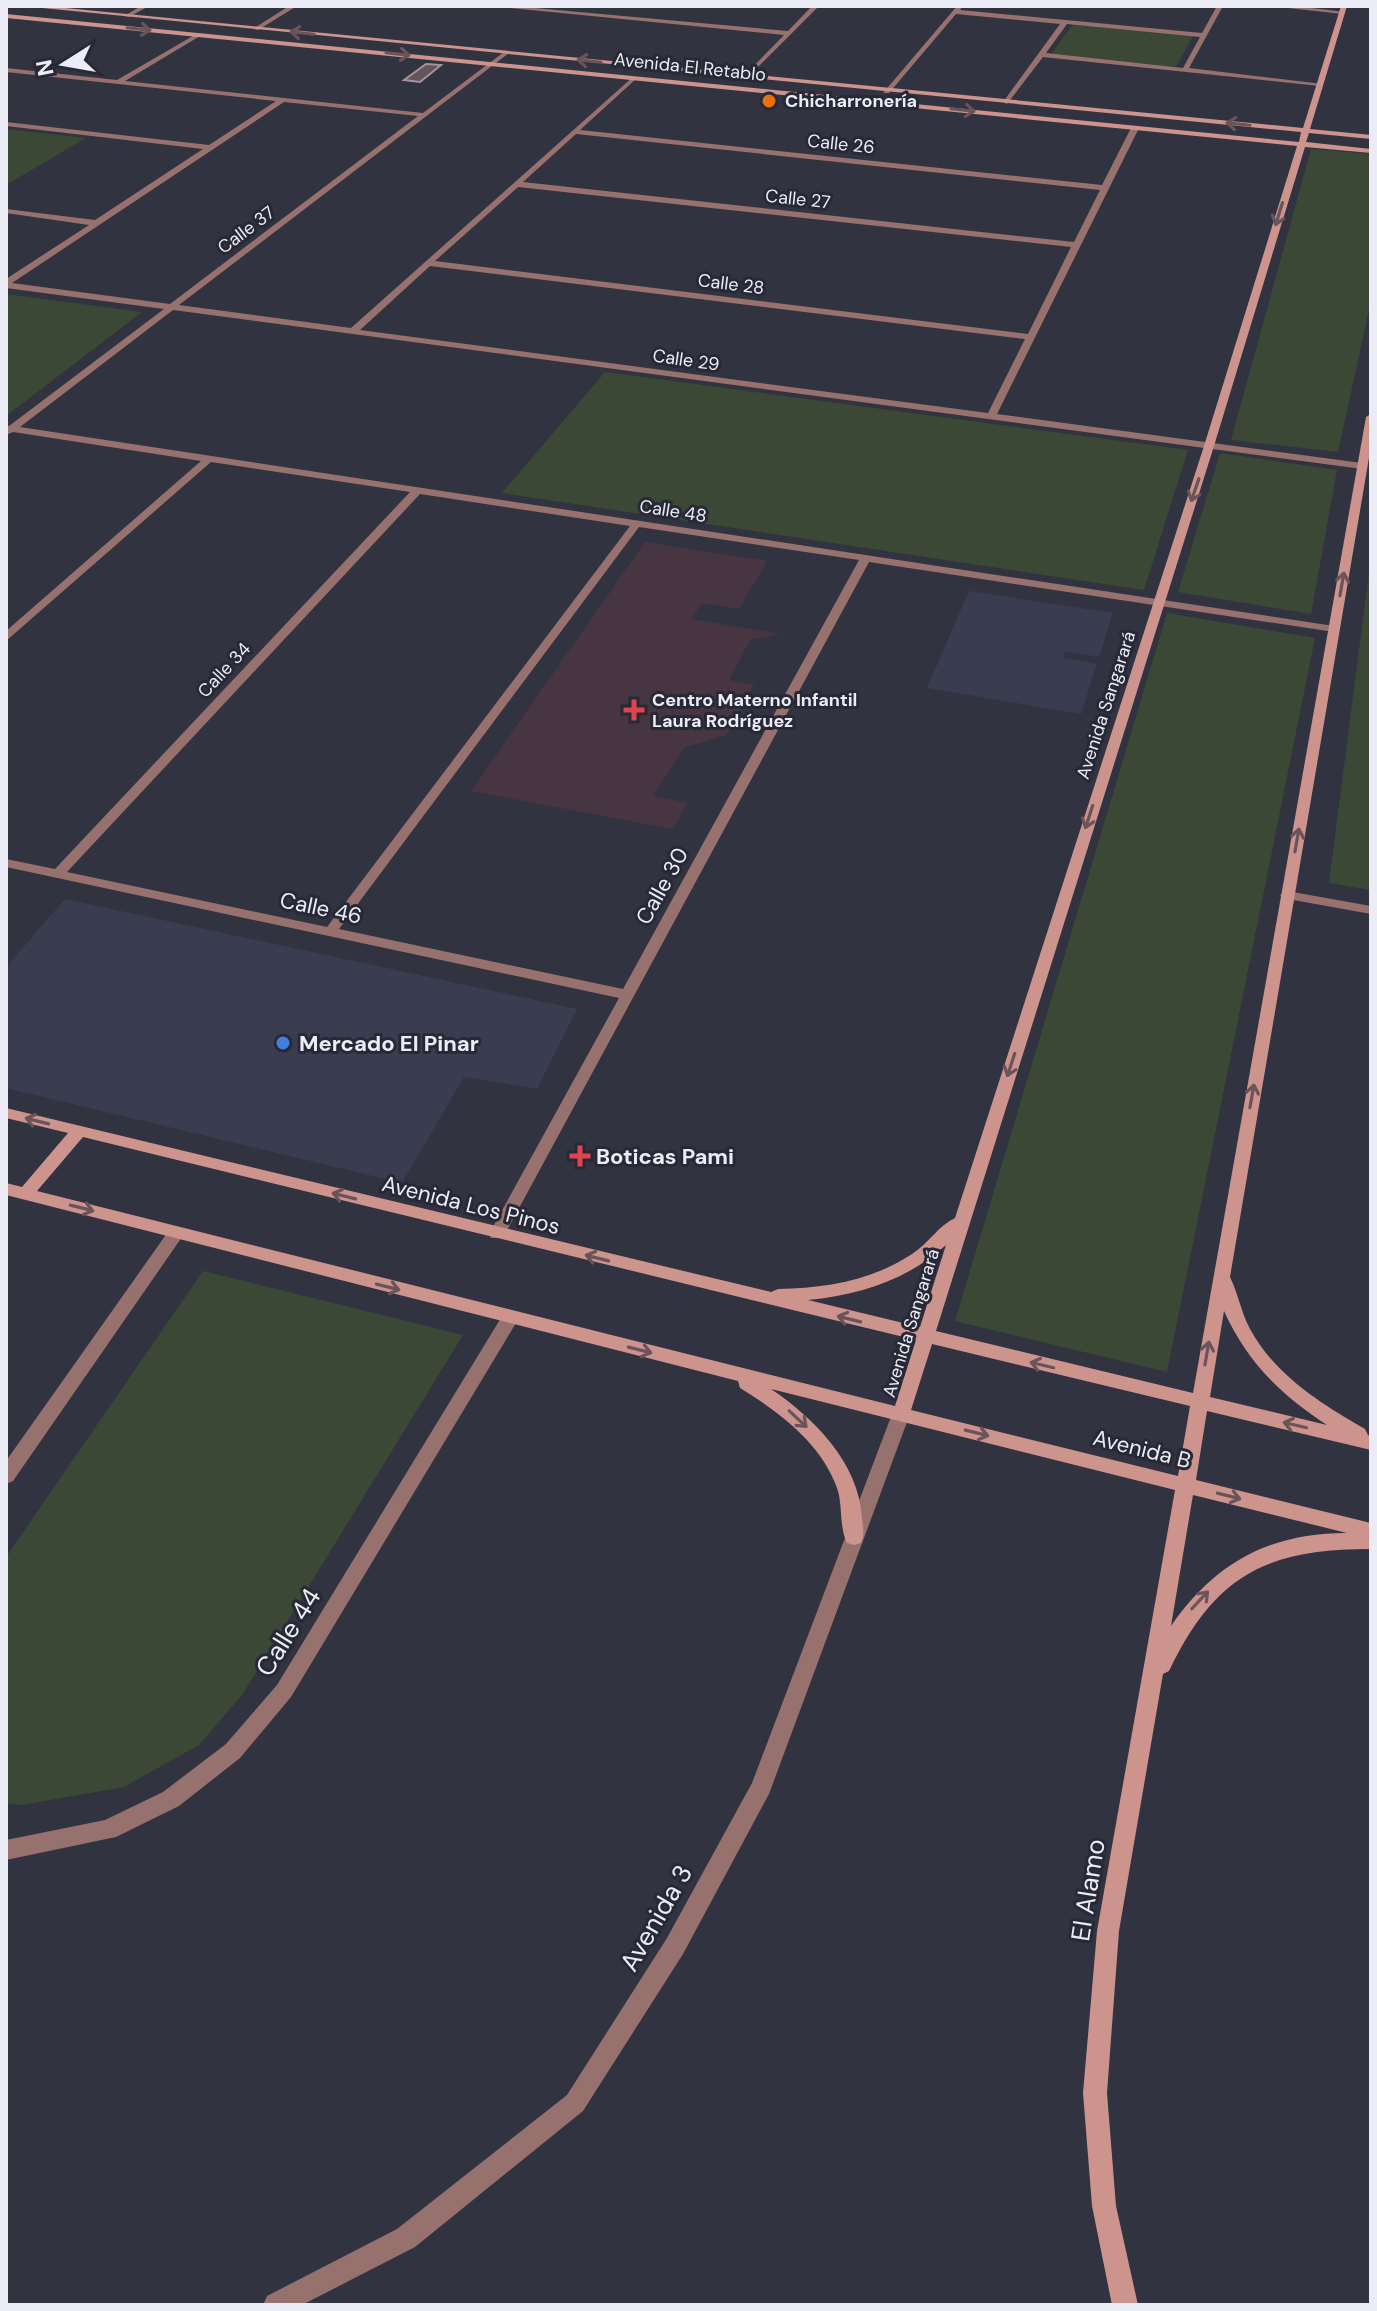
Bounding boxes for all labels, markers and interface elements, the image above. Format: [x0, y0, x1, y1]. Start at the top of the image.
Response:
one-way arrow [125, 22, 152, 37]
north arrow [24, 24, 104, 104]
one-way arrow [289, 26, 316, 41]
one-way arrow [384, 47, 411, 62]
street label: Avenida El Retablo [613, 47, 767, 87]
one-way arrow [576, 53, 603, 68]
text: N [29, 57, 61, 78]
place label: Chicharronería [785, 89, 917, 113]
marker: Chicharronería [760, 92, 778, 110]
one-way arrow [949, 103, 976, 118]
one-way arrow [1225, 117, 1252, 132]
street label: Calle 26 [806, 129, 876, 159]
street label: Calle 27 [764, 184, 832, 214]
street label: Calle 37 [213, 201, 279, 259]
one-way arrow [1271, 201, 1286, 227]
street label: Calle 28 [696, 268, 766, 300]
street label: Calle 29 [651, 343, 721, 377]
one-way arrow [1186, 477, 1201, 502]
street label: Calle 48 [638, 494, 708, 528]
one-way arrow [1335, 572, 1350, 598]
street label: Avenida Sangarará [1071, 628, 1141, 782]
street label: Calle 34 [192, 637, 256, 703]
place label: Centro Materno Infantil Laura Rodríguez [652, 688, 857, 733]
marker: Centro Materno Infantil Laura Rodríguez [623, 699, 645, 721]
one-way arrow [1081, 804, 1096, 829]
one-way arrow [1290, 828, 1305, 854]
street label: Calle 30 [629, 842, 695, 930]
street label: Calle 46 [277, 885, 365, 931]
place label: Mercado El Pinar [299, 1029, 479, 1058]
marker: Mercado El Pinar [274, 1034, 292, 1052]
one-way arrow [1003, 1052, 1017, 1077]
one-way arrow [1245, 1084, 1260, 1110]
one-way arrow [25, 1112, 51, 1127]
place label: Boticas Pami [596, 1142, 734, 1171]
marker: Boticas Pami [571, 1147, 589, 1165]
street label: Avenida Los Pinos [379, 1169, 563, 1241]
one-way arrow [332, 1188, 357, 1203]
one-way arrow [68, 1202, 94, 1217]
street label: Avenida Sangarará [877, 1246, 945, 1400]
one-way arrow [584, 1250, 610, 1265]
one-way arrow [374, 1281, 400, 1296]
one-way arrow [837, 1311, 863, 1326]
one-way arrow [1201, 1340, 1216, 1366]
one-way arrow [626, 1344, 652, 1359]
one-way arrow [1030, 1357, 1056, 1372]
one-way arrow [788, 1410, 808, 1428]
one-way arrow [1283, 1417, 1309, 1432]
street label: Avenida B [1090, 1423, 1194, 1475]
one-way arrow [963, 1426, 989, 1441]
one-way arrow [1216, 1489, 1241, 1504]
street label: Calle 44 [248, 1581, 328, 1682]
one-way arrow [1191, 1590, 1209, 1610]
street label: El Alamo [1063, 1836, 1113, 1944]
street label: Avenida 3 [612, 1859, 700, 1977]

